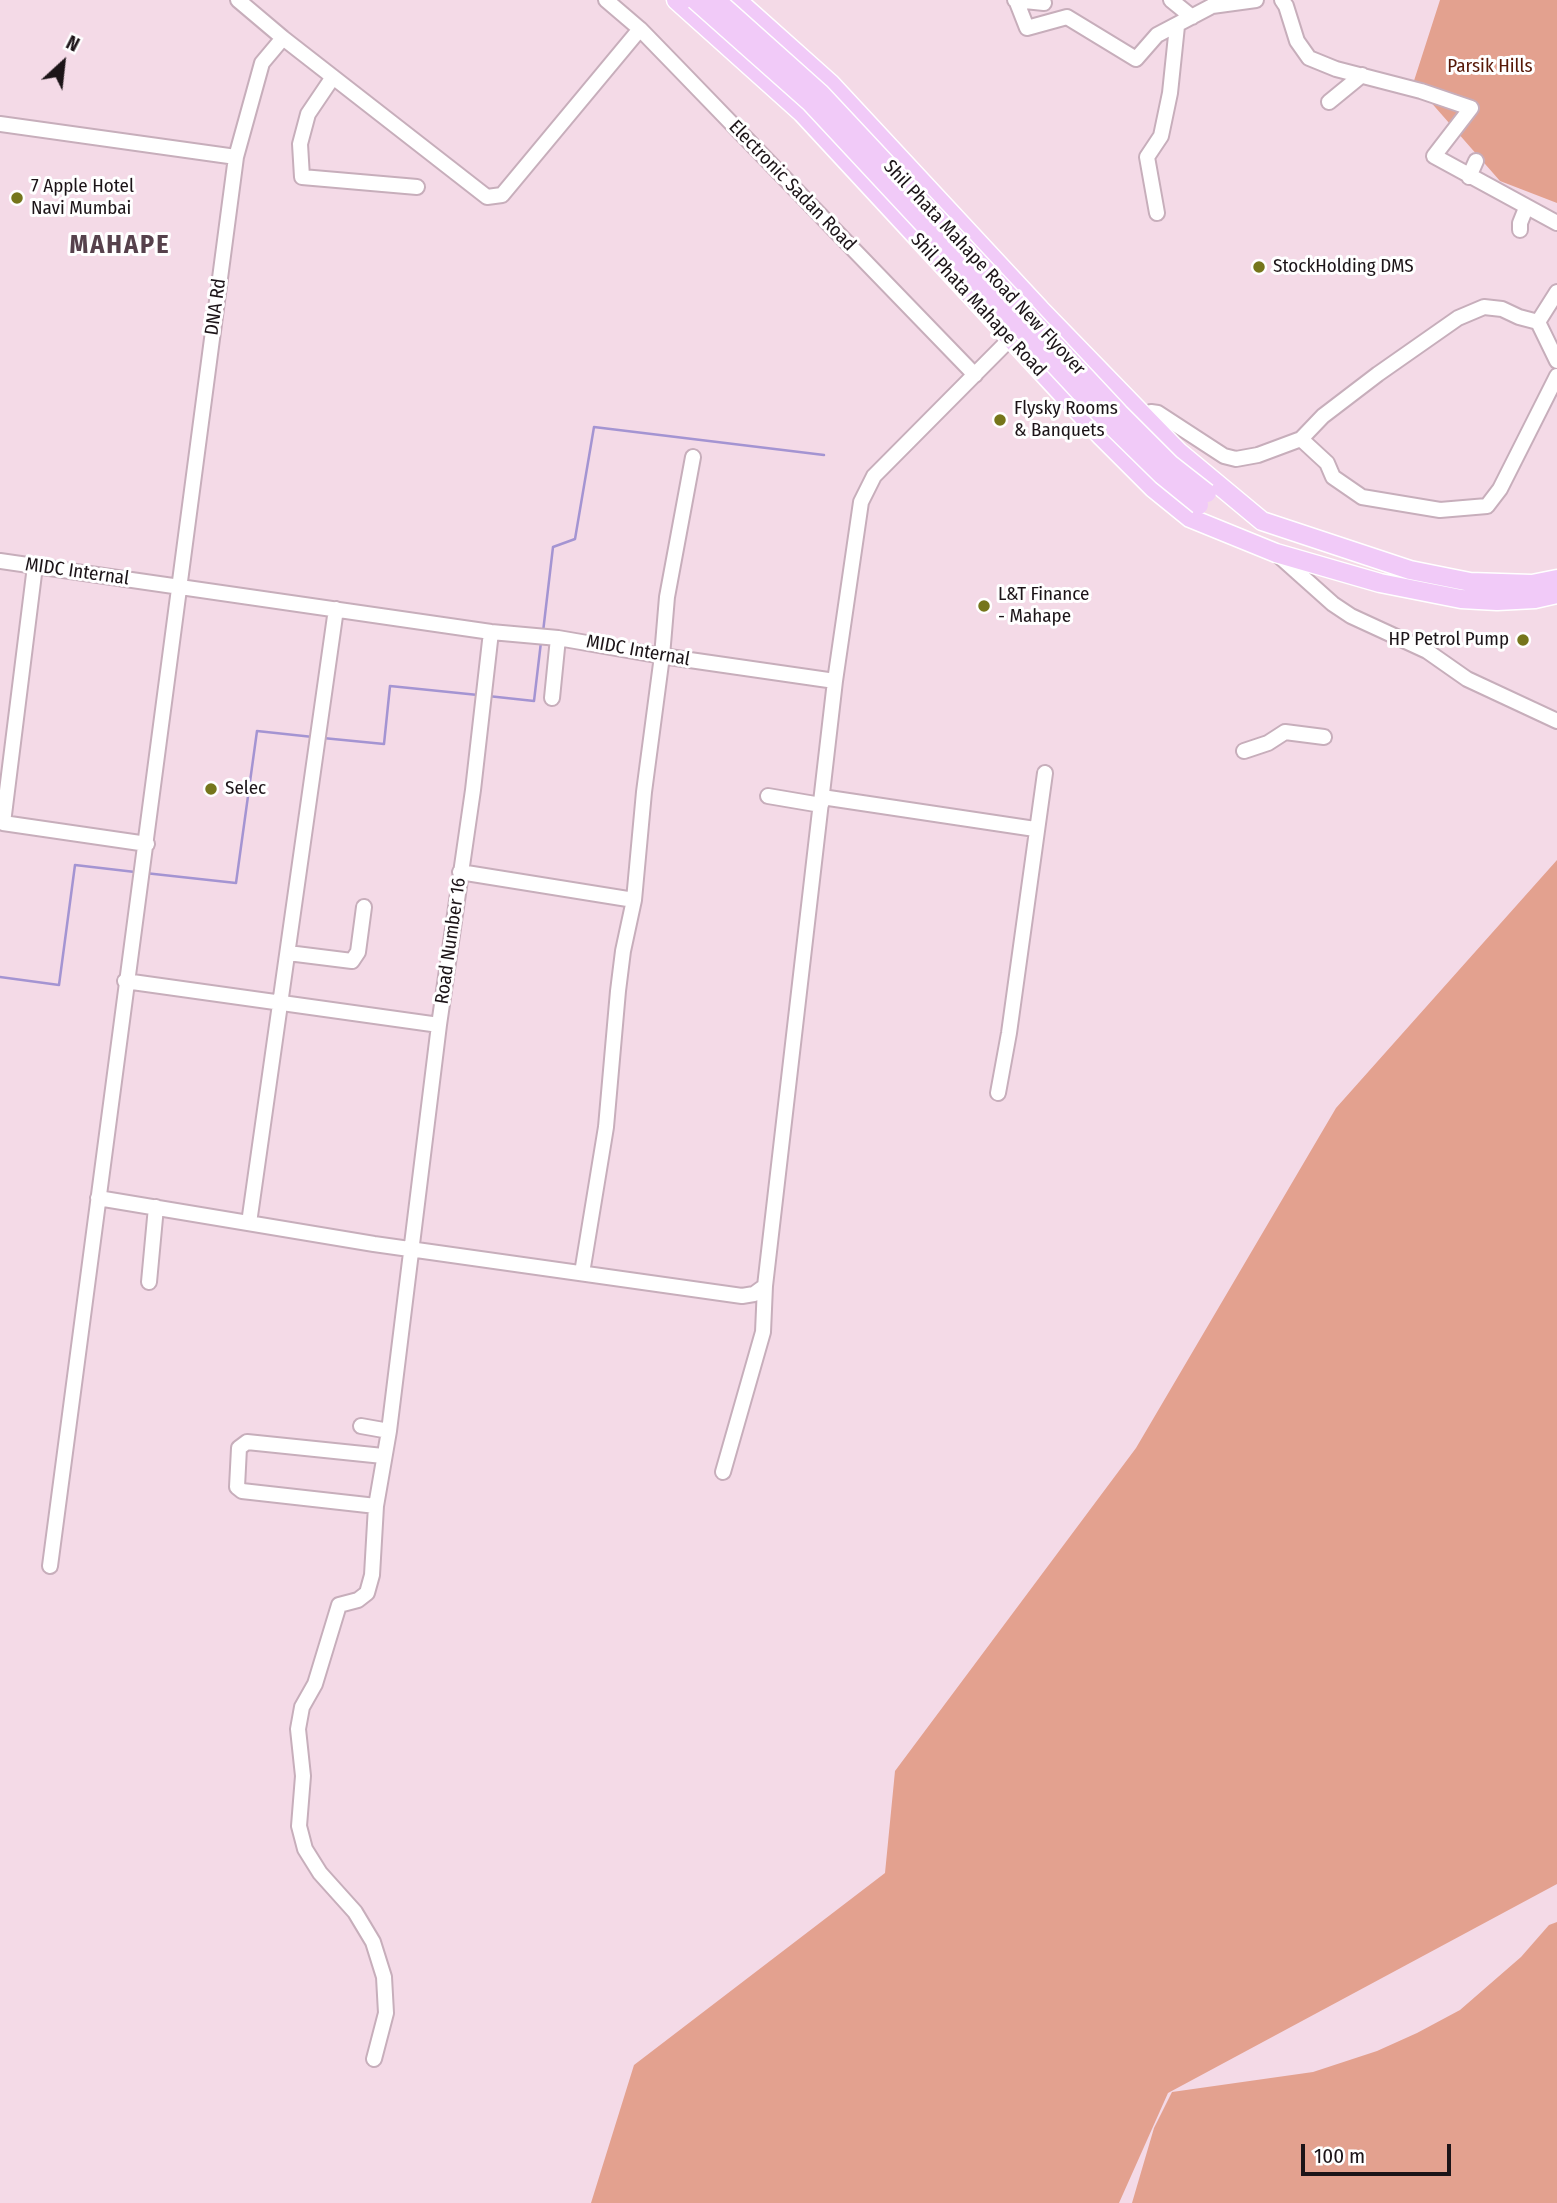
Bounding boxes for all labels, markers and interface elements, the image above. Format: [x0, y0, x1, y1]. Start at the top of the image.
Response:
north arrow [28, 28, 98, 98]
text: N [62, 31, 83, 57]
park label: Parsik Hills [1447, 56, 1533, 78]
street label: Electronic Sadan Road [724, 116, 860, 256]
street label: Shil Phata Mahape Road New Flyover [878, 156, 1090, 380]
place label: 7 Apple Hotel Navi Mumbai [31, 176, 134, 220]
marker: 7 Apple Hotel Navi Mumbai [9, 190, 25, 206]
street label: Shil Phata Mahape Road [906, 229, 1050, 381]
district label: MAHAPE [70, 230, 170, 262]
place label: StockHolding DMS [1273, 256, 1414, 278]
marker: StockHolding DMS [1251, 259, 1267, 275]
street label: DNA Rd [201, 277, 231, 337]
place label: Flysky Rooms & Banquets [1014, 398, 1118, 442]
marker: Flysky Rooms & Banquets [992, 412, 1008, 428]
street label: MIDC Internal [24, 553, 130, 591]
place label: L&T Finance - Mahape [998, 584, 1089, 628]
marker: L&T Finance - Mahape [976, 598, 992, 614]
place label: HP Petrol Pump [1388, 629, 1509, 651]
street label: MIDC Internal [584, 631, 692, 671]
marker: HP Petrol Pump [1515, 632, 1531, 648]
place label: Selec [225, 778, 266, 800]
marker: Selec [203, 781, 219, 797]
street label: Road Number 16 [431, 876, 471, 1006]
scale bar [1305, 2130, 1456, 2174]
text: 100 m [1314, 2143, 1365, 2169]

